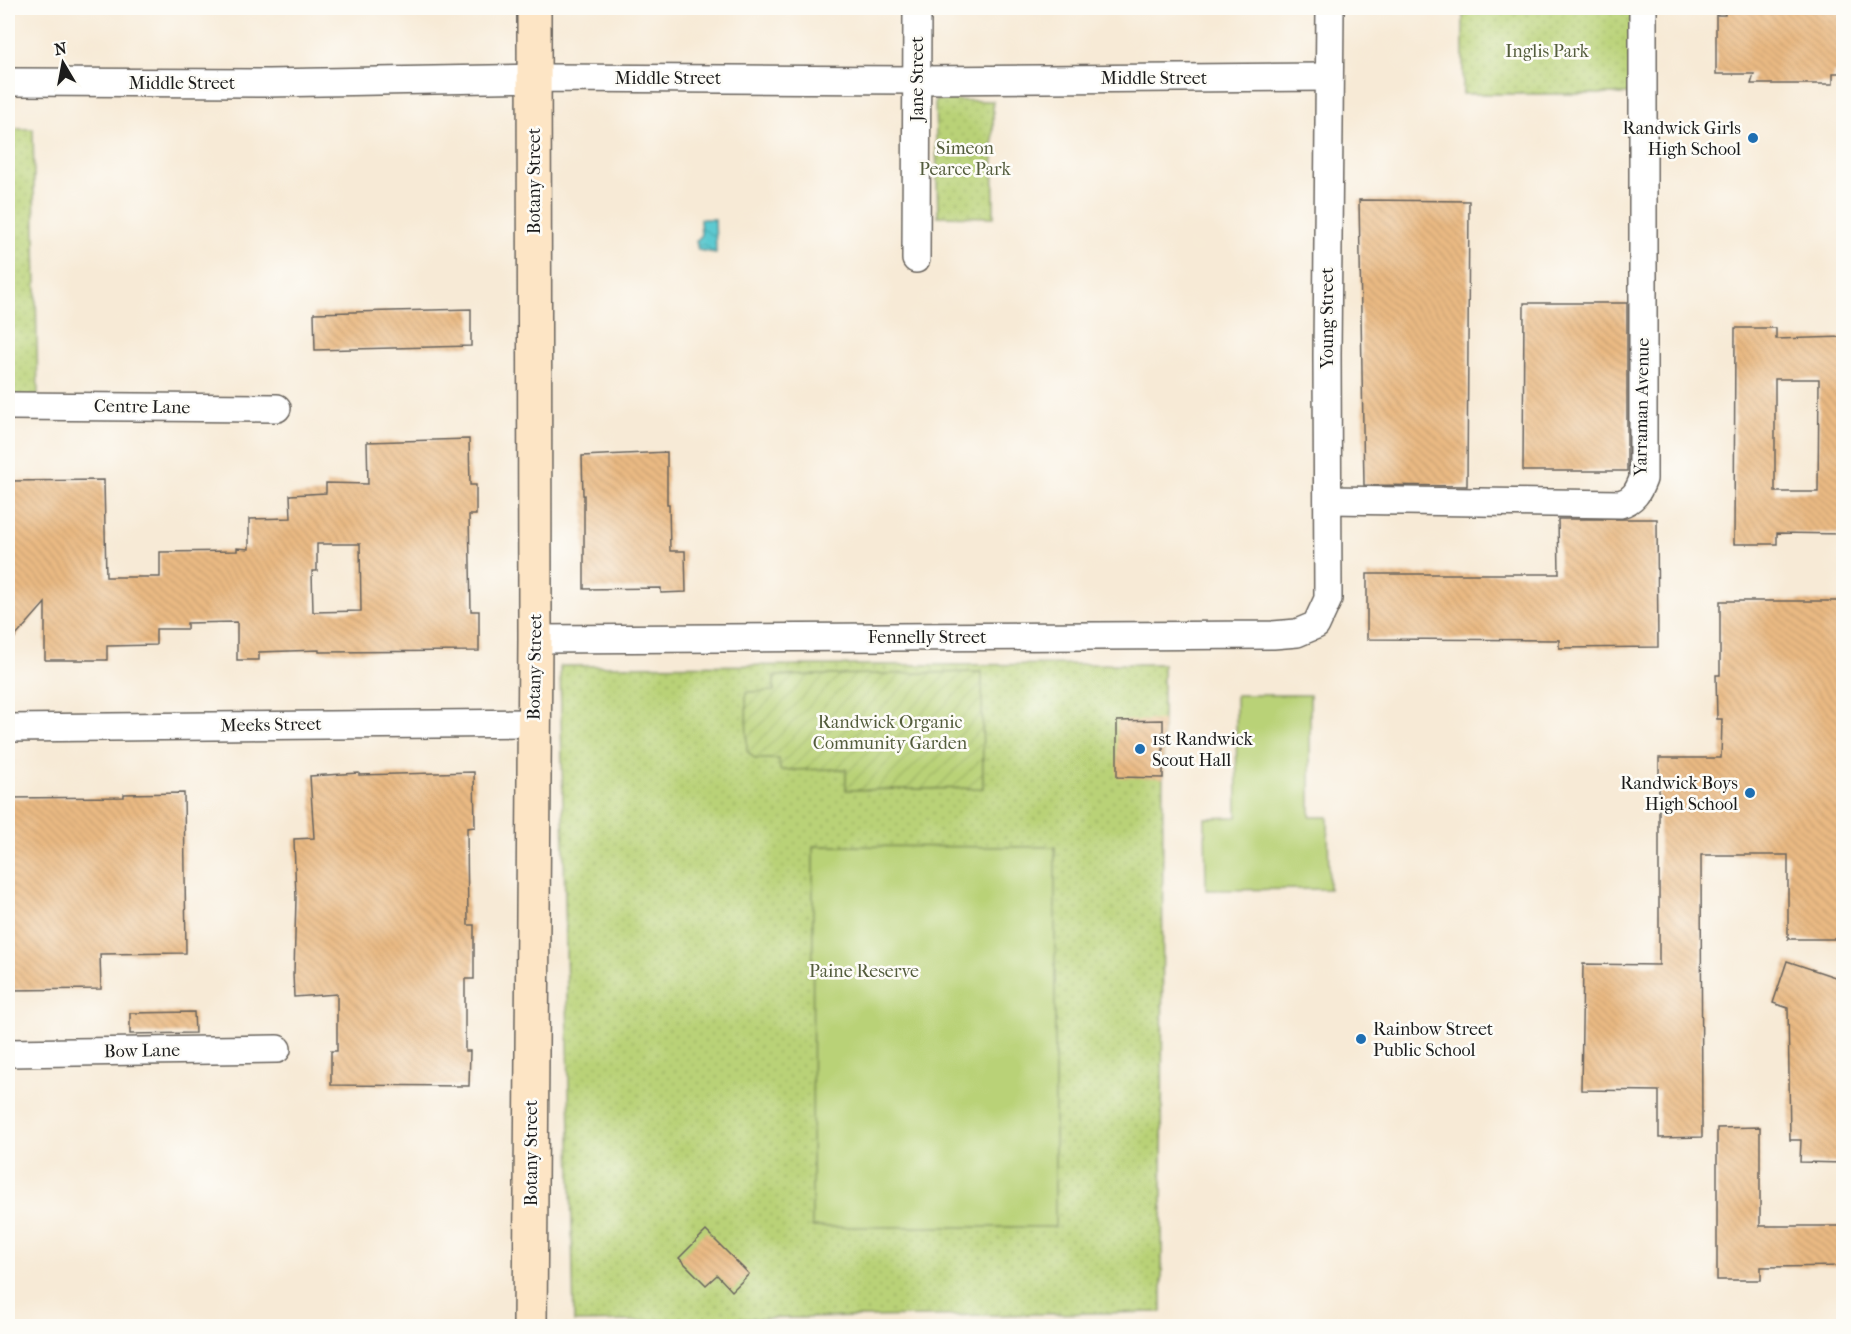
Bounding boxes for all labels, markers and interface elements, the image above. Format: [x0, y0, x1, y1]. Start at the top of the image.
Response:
north arrow [33, 33, 93, 93]
street label: Jane Street [907, 36, 928, 124]
text: N [53, 38, 69, 59]
park label: Inglis Park [1505, 41, 1590, 62]
street label: Middle Street [615, 68, 722, 89]
street label: Middle Street [1101, 68, 1208, 89]
street label: Middle Street [129, 73, 236, 94]
place label: Randwick Girls High School [1622, 118, 1741, 160]
street label: Botany Street [524, 127, 545, 234]
marker: Randwick Girls High School [1746, 131, 1760, 145]
park label: Simeon Pearce Park [919, 138, 1012, 180]
street label: Young Street [1317, 267, 1338, 370]
street label: Yarraman Avenue [1630, 338, 1654, 477]
street label: Centre Lane [94, 396, 191, 418]
street label: Botany Street [524, 613, 546, 720]
street label: Fennelly Street [868, 627, 987, 648]
park label: Randwick Organic Community Garden [813, 712, 968, 754]
street label: Meeks Street [220, 714, 322, 736]
place label: 1st Randwick Scout Hall [1152, 729, 1254, 771]
marker: 1st Randwick Scout Hall [1133, 742, 1147, 756]
place label: Randwick Boys High School [1620, 773, 1738, 815]
marker: Randwick Boys High School [1743, 786, 1757, 800]
park label: Paine Reserve [809, 961, 919, 982]
place label: Rainbow Street Public School [1373, 1019, 1494, 1061]
marker: Rainbow Street Public School [1354, 1032, 1368, 1046]
street label: Bow Lane [104, 1040, 180, 1062]
street label: Botany Street [521, 1099, 542, 1206]

